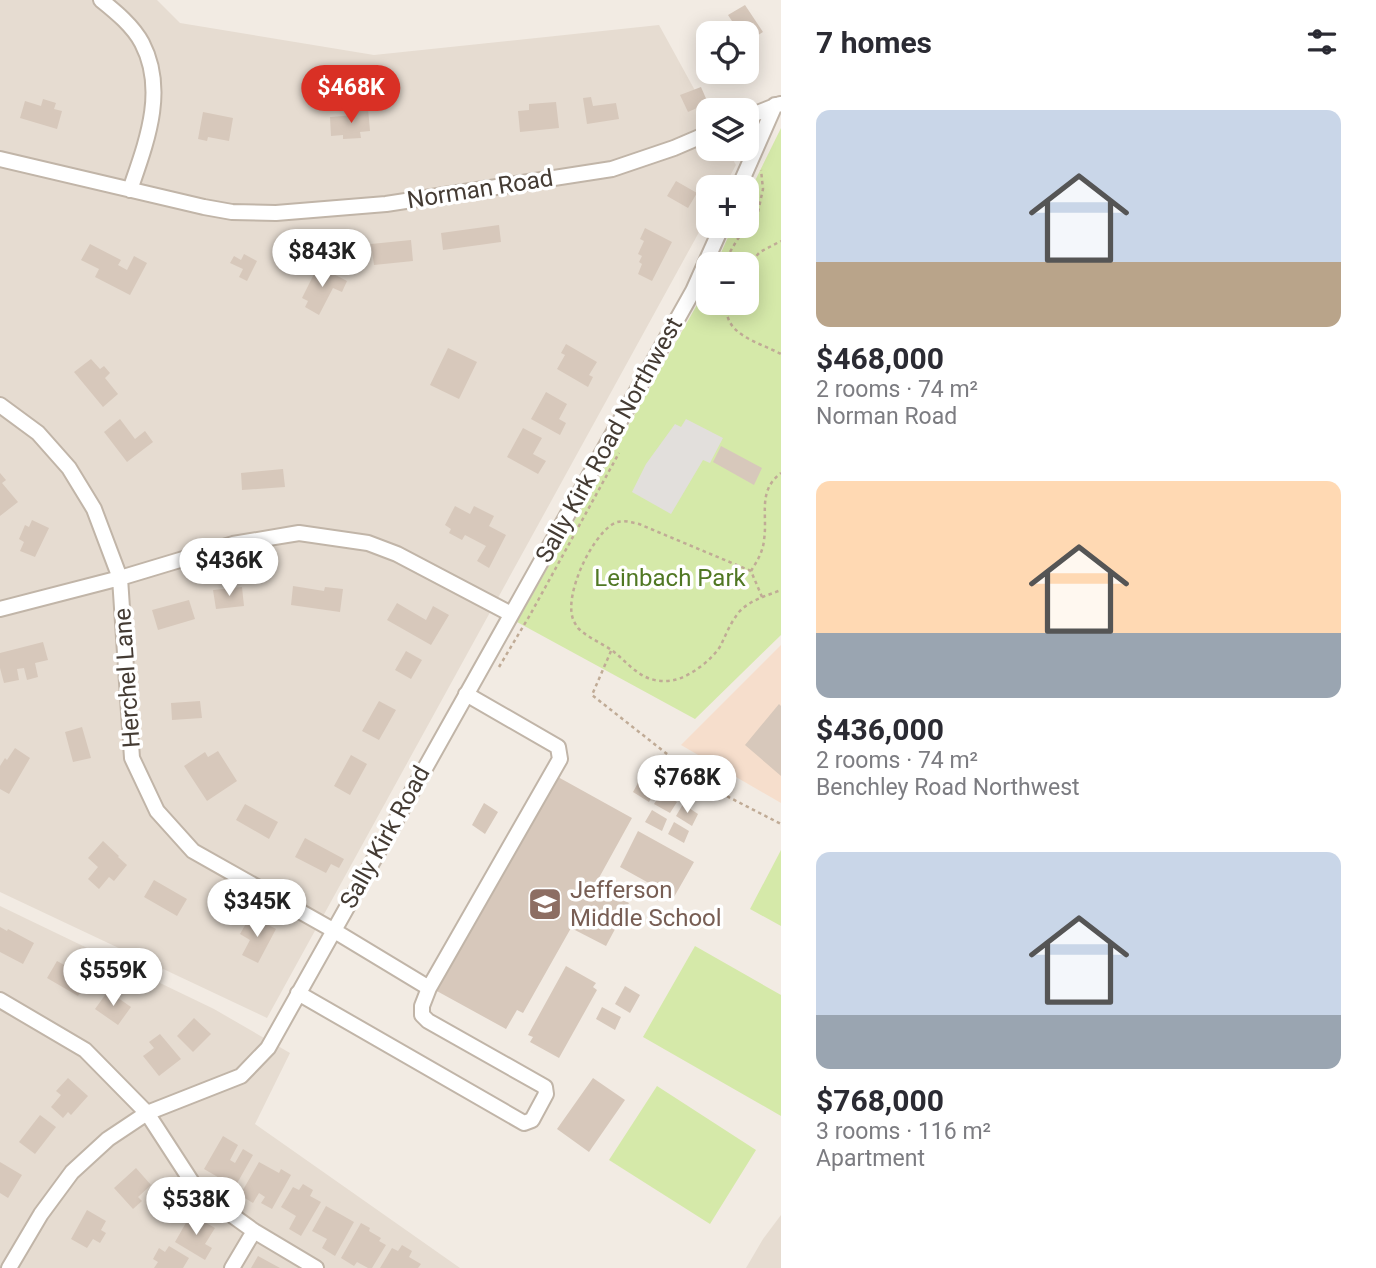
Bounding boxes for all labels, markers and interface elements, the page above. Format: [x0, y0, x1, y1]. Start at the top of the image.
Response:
map controls [696, 21, 759, 315]
button: locate [696, 21, 759, 84]
icon: filters [1303, 23, 1341, 61]
text: 7 homes [816, 25, 932, 60]
pin: $468K [302, 66, 400, 125]
text: $468K [317, 74, 385, 101]
button: layers [696, 98, 759, 161]
icon: home [1016, 155, 1142, 281]
street label: Norman Road [405, 164, 555, 214]
button: + [696, 175, 759, 238]
pin: $843K [273, 230, 371, 289]
text: $843K [288, 238, 356, 265]
button: − [696, 252, 759, 315]
street label: Sally Kirk Road Northwest [530, 312, 688, 568]
text: $468,000 [816, 341, 944, 376]
text: 2 rooms · 74 m² [816, 376, 978, 403]
text: Norman Road [816, 403, 957, 430]
icon: home [1016, 526, 1142, 652]
pin: $436K [180, 538, 278, 598]
text: $436K [195, 547, 263, 574]
park label: Leinbach Park [594, 564, 747, 592]
street label: Herchel Lane [108, 607, 146, 749]
text: $436,000 [816, 712, 944, 747]
text: 2 rooms · 74 m² [816, 747, 978, 774]
pin: $768K [638, 756, 736, 815]
street label: Sally Kirk Road [334, 761, 436, 913]
text: $768K [653, 764, 721, 791]
text: Benchley Road Northwest [816, 774, 1080, 801]
place label: Jefferson Middle School [570, 876, 722, 932]
pin: $345K [208, 880, 306, 939]
school or university icon: Jefferson Middle School [526, 885, 564, 923]
text: $345K [223, 888, 291, 915]
icon: home [1016, 897, 1142, 1023]
pin: $559K [64, 948, 162, 1008]
text: $559K [79, 957, 147, 984]
text: $768,000 [816, 1083, 944, 1118]
text: 3 rooms · 116 m² [816, 1118, 991, 1145]
text: Apartment [816, 1145, 925, 1172]
pin: $538K [147, 1178, 245, 1237]
text: $538K [162, 1186, 230, 1213]

